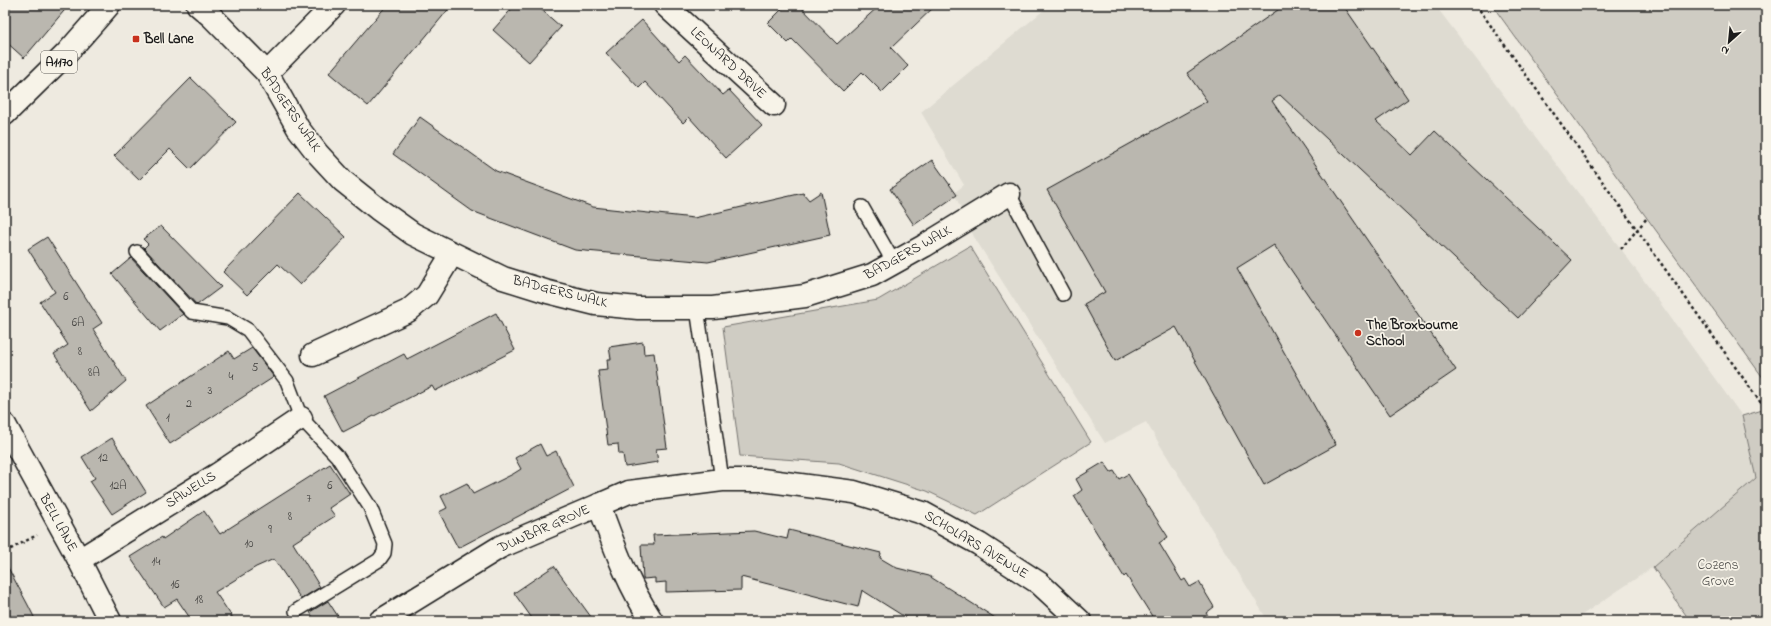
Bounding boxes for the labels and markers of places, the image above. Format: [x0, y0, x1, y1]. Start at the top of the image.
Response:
place label: Bell Lane [143, 29, 195, 50]
marker: Bell Lane [131, 34, 141, 44]
place label: The Broxbourne School [1366, 315, 1459, 352]
marker: The Broxbourne School [1353, 328, 1363, 338]

